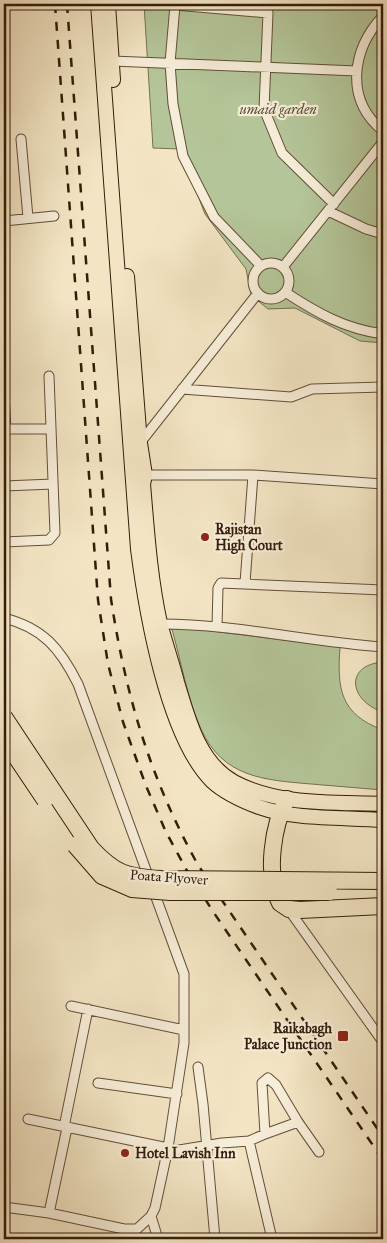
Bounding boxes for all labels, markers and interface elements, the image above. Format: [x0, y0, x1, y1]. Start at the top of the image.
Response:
park label: umaid garden [239, 101, 317, 118]
place label: Rajistan High Court [215, 521, 283, 555]
marker: Rajistan High Court [199, 531, 211, 543]
street label: Poata Flyover [129, 866, 209, 889]
place label: Raikabagh Palace Junction [244, 1020, 332, 1054]
marker: Raikabagh Palace Junction [336, 1029, 350, 1043]
place label: Hotel Lavish Inn [135, 1145, 236, 1162]
marker: Hotel Lavish Inn [119, 1147, 131, 1159]

